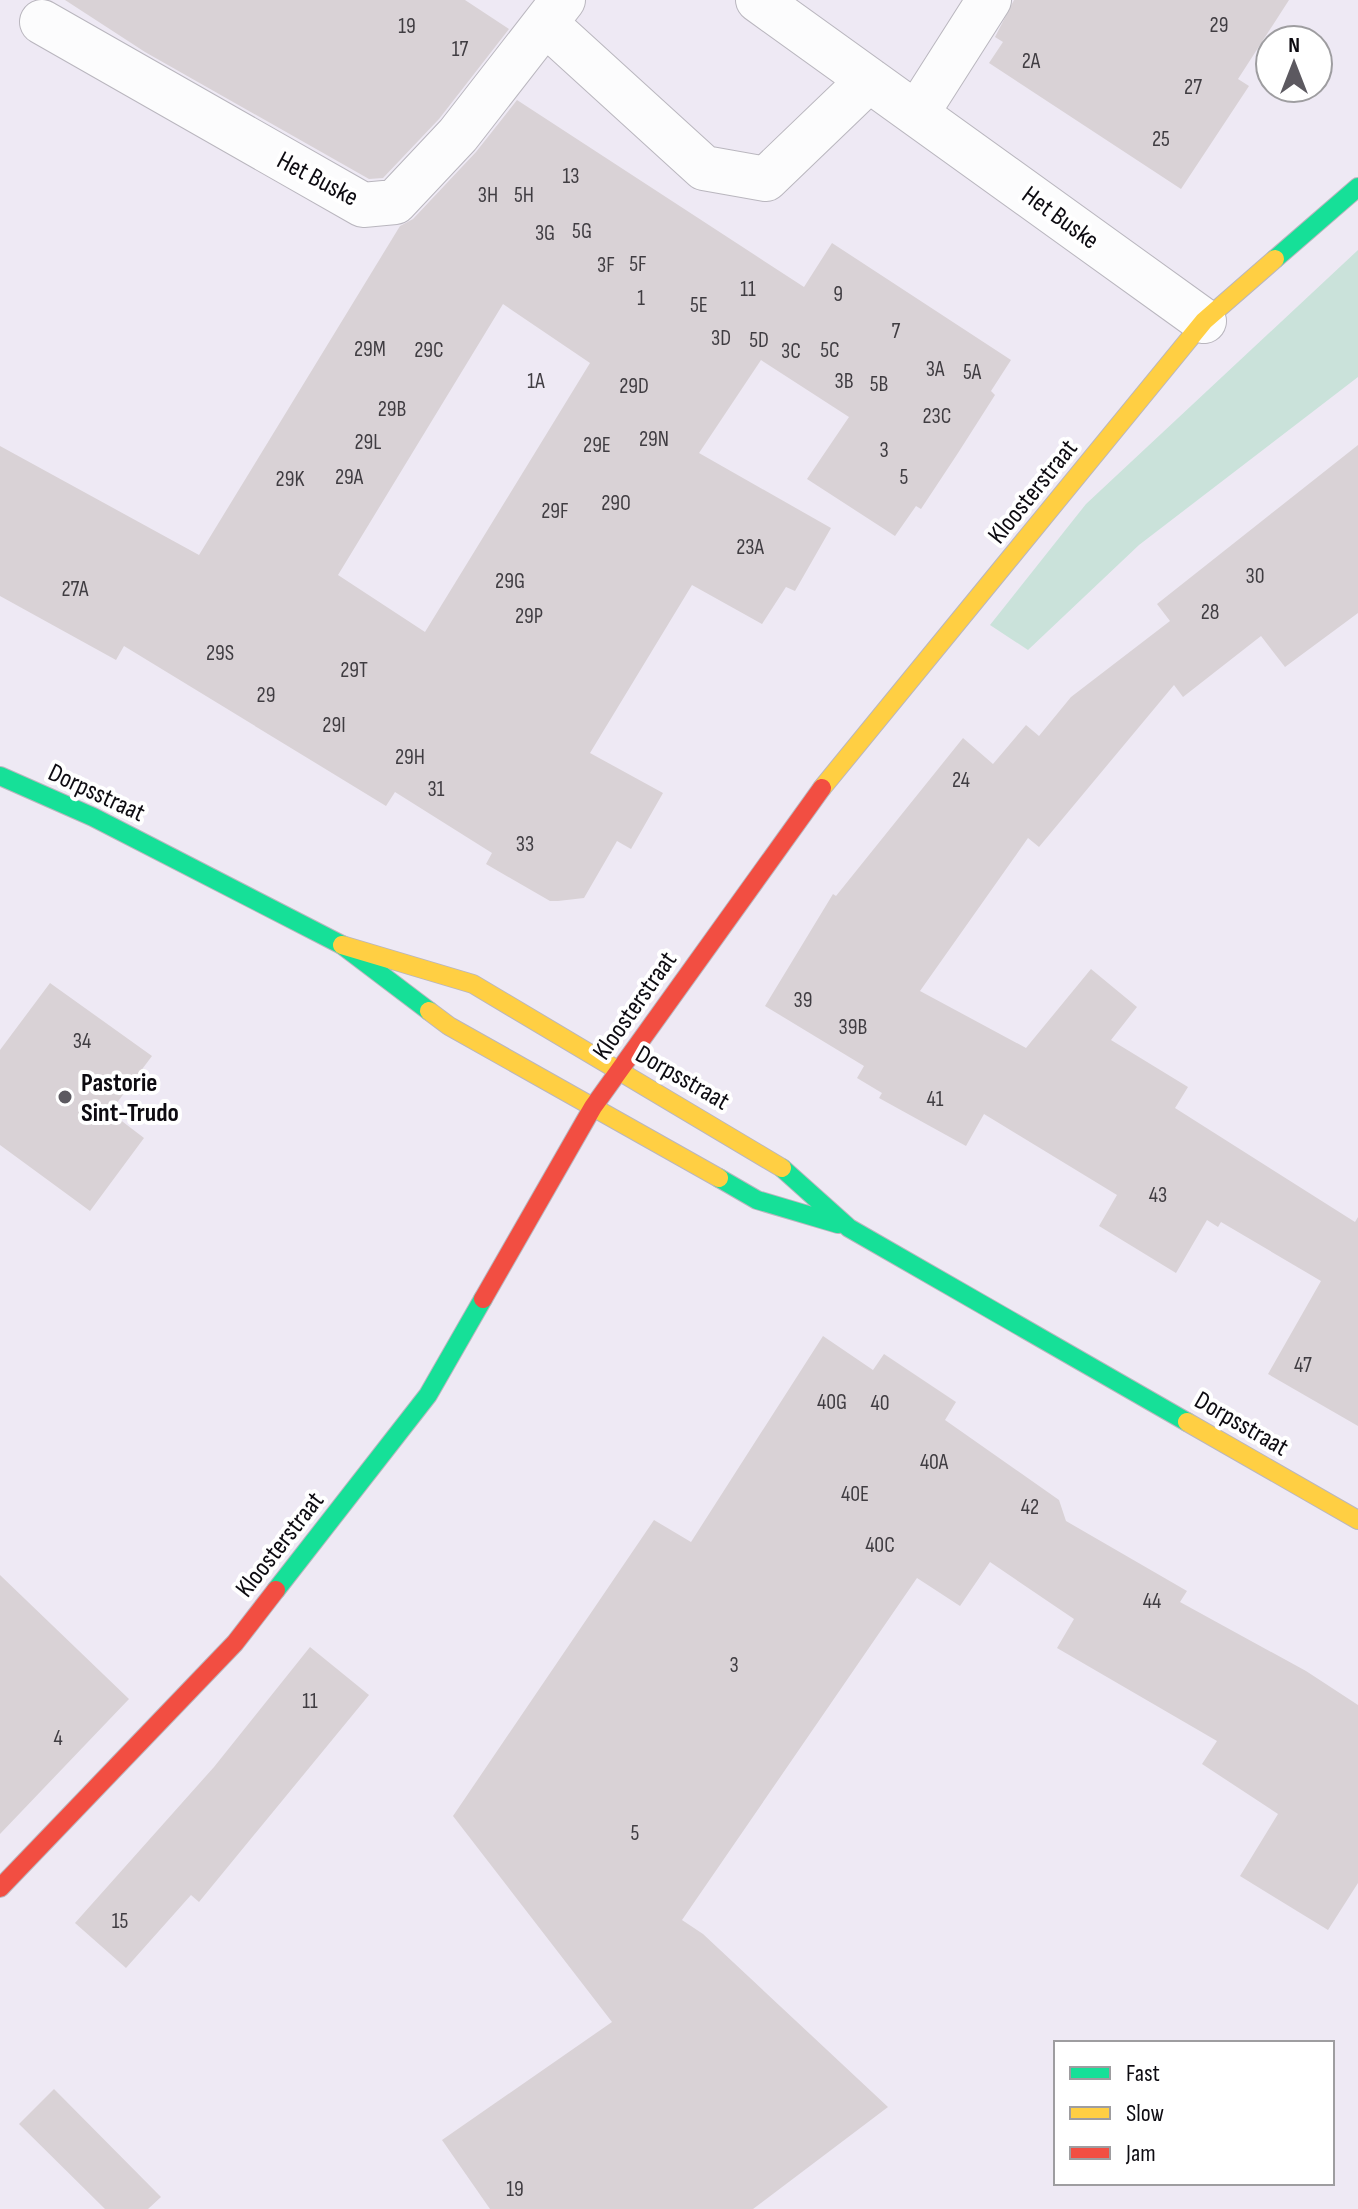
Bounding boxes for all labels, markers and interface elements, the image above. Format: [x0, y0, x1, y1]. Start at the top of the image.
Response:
house number: 29 [1210, 12, 1228, 39]
house number: 19 [398, 13, 416, 40]
north arrow [1254, 24, 1334, 104]
text: N [1288, 32, 1300, 59]
house number: 17 [452, 36, 468, 63]
house number: 2A [1022, 48, 1041, 75]
house number: 27 [1184, 74, 1202, 101]
house number: 25 [1152, 126, 1170, 153]
street label: Het Buske [271, 145, 363, 214]
house number: 13 [563, 163, 579, 190]
street label: Het Buske [1016, 180, 1105, 256]
house number: 3H [478, 182, 498, 209]
house number: 5H [514, 182, 534, 209]
house number: 5G [572, 218, 592, 245]
house number: 3G [535, 220, 555, 247]
house number: 5F [629, 251, 647, 278]
house number: 3F [597, 252, 615, 279]
house number: 11 [740, 276, 756, 303]
house number: 9 [833, 281, 843, 308]
house number: 1 [637, 285, 645, 312]
house number: 5E [690, 292, 708, 319]
house number: 7 [892, 318, 901, 345]
house number: 3D [711, 325, 731, 352]
house number: 5D [749, 327, 769, 354]
house number: 29M [354, 336, 386, 363]
house number: 29C [414, 337, 444, 364]
house number: 5C [820, 337, 840, 364]
house number: 3C [781, 338, 801, 365]
house number: 3A [926, 356, 945, 383]
house number: 5A [963, 359, 982, 386]
house number: 1A [527, 368, 545, 395]
house number: 3B [834, 368, 854, 395]
house number: 5B [870, 371, 888, 398]
house number: 29D [619, 373, 649, 400]
house number: 29B [378, 396, 406, 423]
house number: 23C [923, 403, 952, 430]
house number: 29N [639, 426, 669, 453]
house number: 29L [355, 429, 381, 456]
house number: 29E [583, 432, 611, 459]
street label: Kloosterstraat [982, 434, 1085, 550]
house number: 3 [879, 437, 889, 464]
house number: 29A [335, 464, 364, 491]
house number: 5 [900, 464, 909, 491]
house number: 29K [276, 466, 304, 493]
house number: 29O [601, 490, 631, 517]
house number: 29F [541, 498, 569, 525]
house number: 23A [736, 534, 764, 561]
house number: 30 [1245, 563, 1265, 590]
house number: 29G [495, 568, 525, 595]
house number: 27A [62, 576, 89, 603]
house number: 28 [1201, 599, 1219, 626]
house number: 29P [515, 603, 543, 630]
house number: 29S [206, 640, 234, 667]
house number: 29T [340, 657, 368, 684]
house number: 29 [257, 682, 275, 709]
house number: 29I [322, 712, 346, 739]
house number: 29H [395, 744, 425, 771]
street label: Dorpsstraat [43, 758, 150, 829]
house number: 24 [952, 767, 970, 794]
house number: 31 [428, 776, 445, 803]
house number: 33 [516, 831, 534, 858]
street label: Kloosterstraat [587, 946, 684, 1066]
house number: 39 [794, 987, 812, 1014]
house number: 39B [839, 1014, 867, 1041]
house number: 34 [73, 1028, 91, 1055]
street label: Dorpsstraat [630, 1039, 735, 1118]
place label: Pastorie Sint-Trudo [81, 1068, 179, 1129]
house number: 41 [927, 1086, 944, 1113]
marker: Pastorie Sint-Trudo [56, 1088, 74, 1106]
house number: 43 [1149, 1182, 1167, 1209]
house number: 47 [1294, 1352, 1312, 1379]
street label: Dorpsstraat [1189, 1385, 1294, 1464]
house number: 40G [817, 1389, 847, 1416]
house number: 40 [870, 1390, 890, 1417]
house number: 40A [920, 1449, 949, 1476]
house number: 40E [841, 1481, 869, 1508]
street label: Kloosterstraat [229, 1486, 331, 1604]
house number: 42 [1021, 1494, 1039, 1521]
house number: 40C [865, 1532, 895, 1559]
house number: 44 [1143, 1588, 1161, 1615]
house number: 3 [729, 1652, 739, 1679]
house number: 11 [302, 1688, 318, 1715]
house number: 4 [53, 1725, 63, 1752]
house number: 5 [631, 1820, 640, 1847]
house number: 15 [112, 1908, 128, 1935]
legend [1054, 2041, 1334, 2185]
text: Fast [1126, 2059, 1160, 2088]
text: Slow [1126, 2099, 1164, 2128]
text: Jam [1125, 2139, 1156, 2168]
house number: 19 [506, 2176, 524, 2203]

